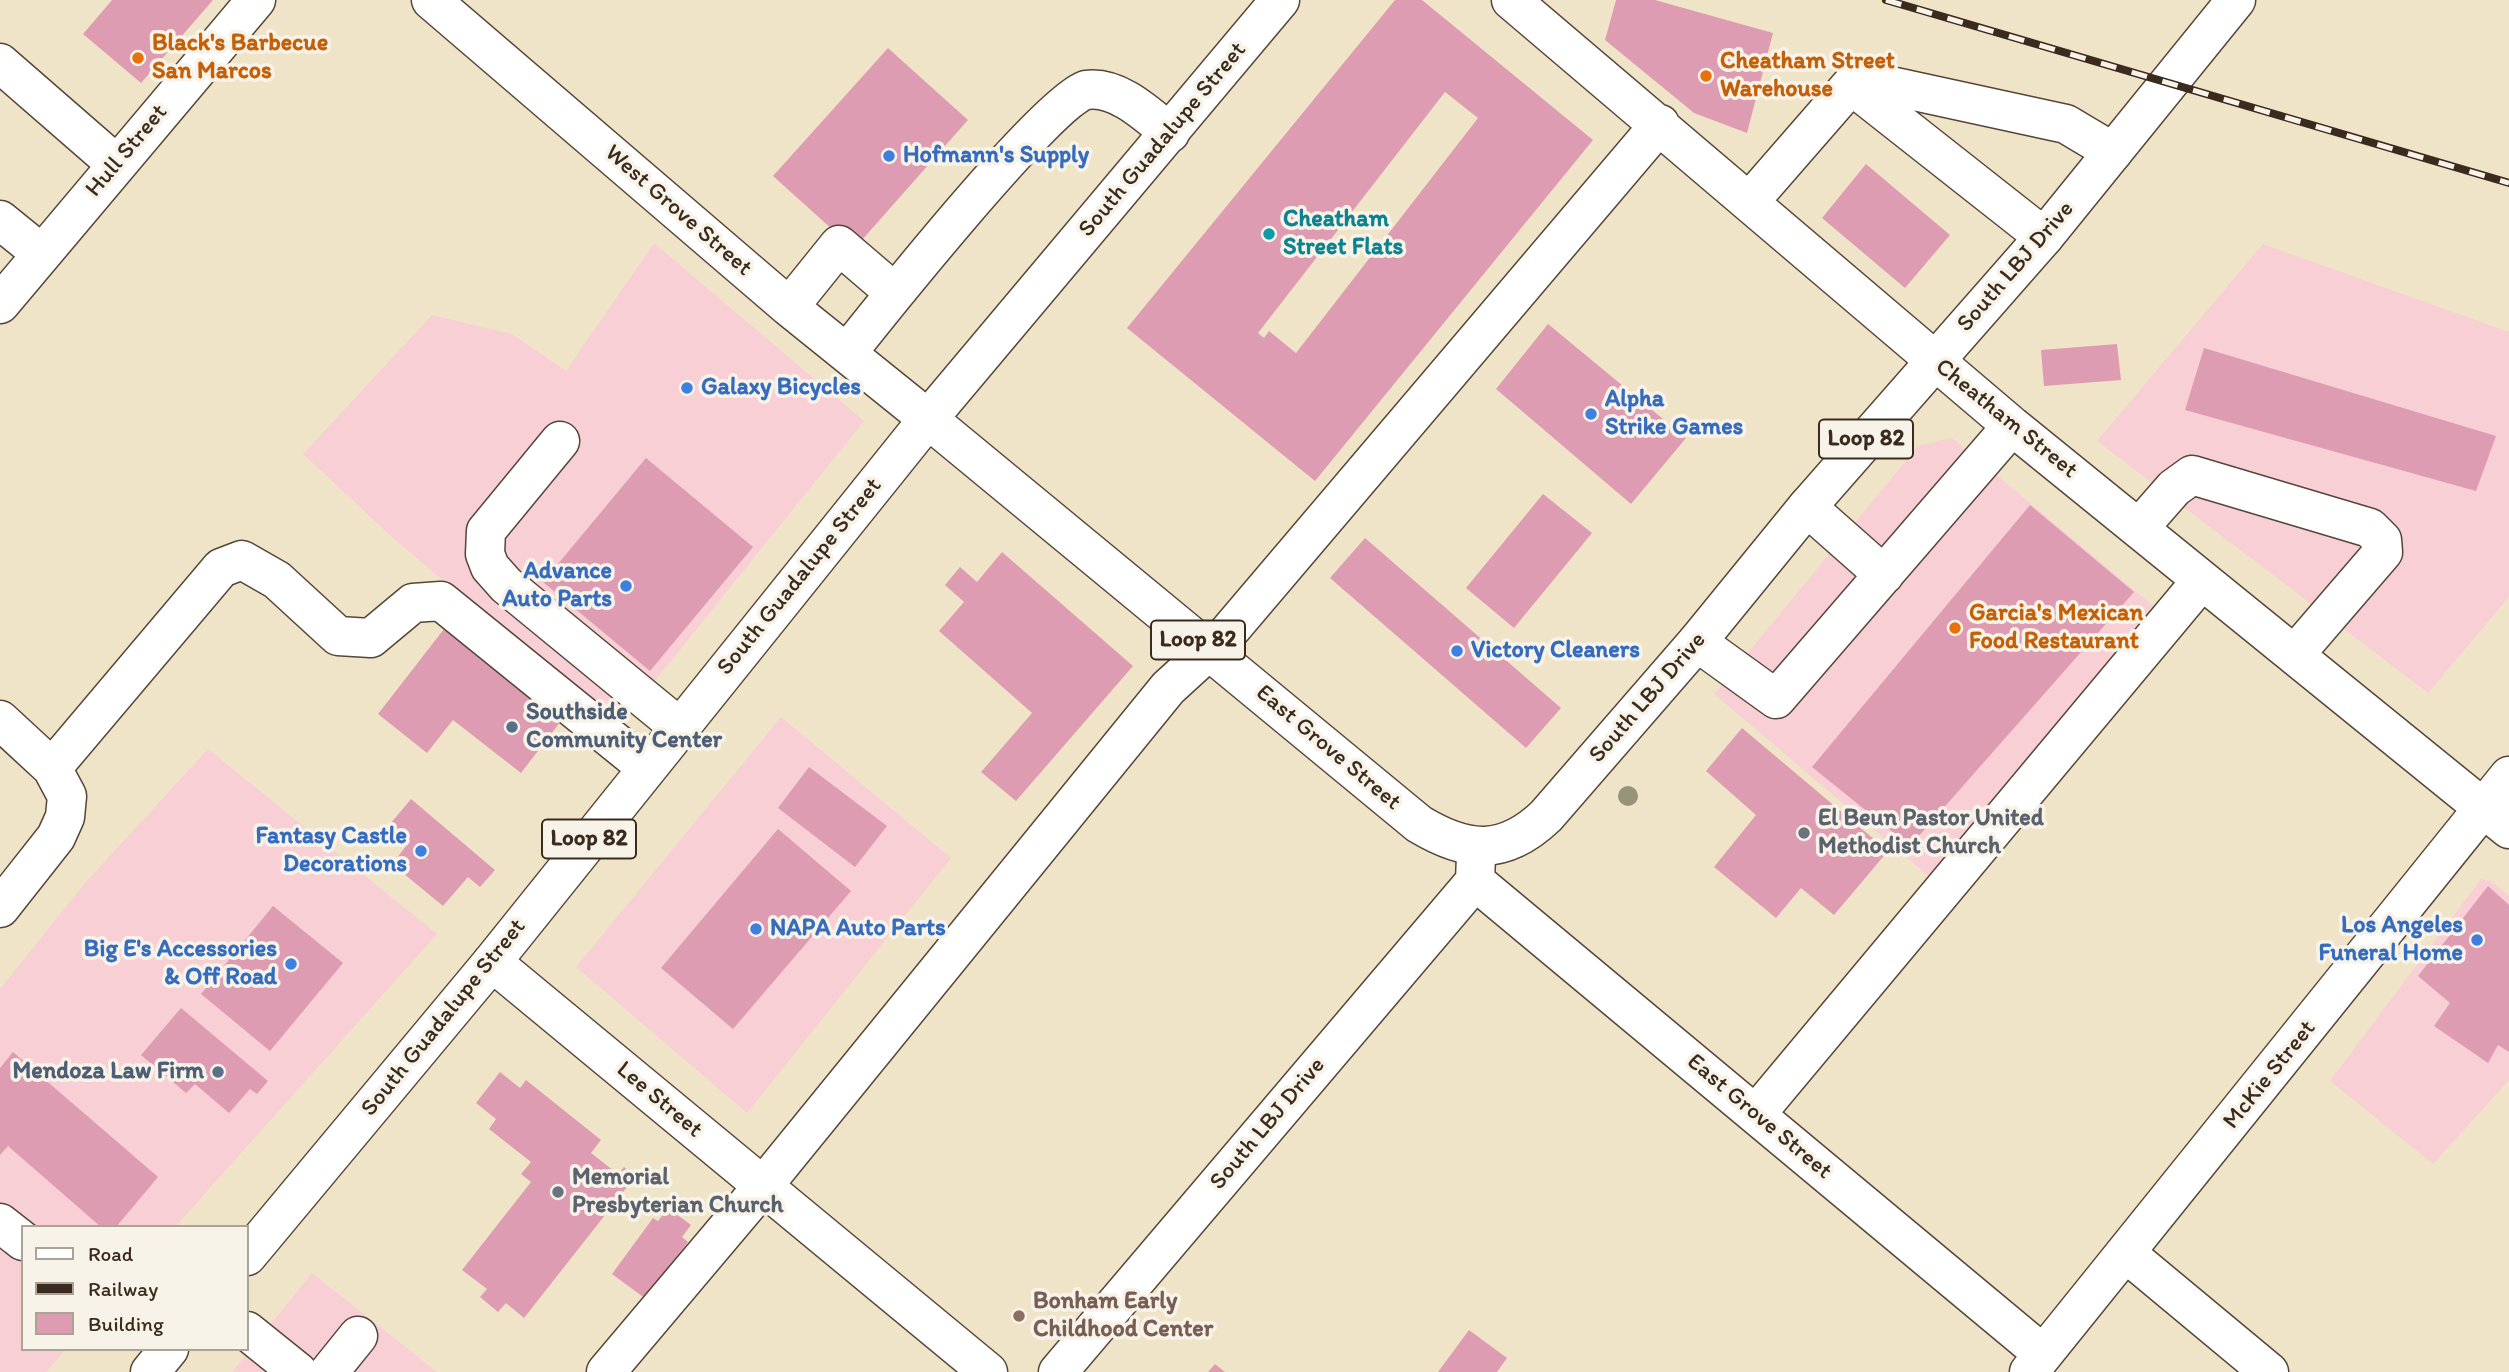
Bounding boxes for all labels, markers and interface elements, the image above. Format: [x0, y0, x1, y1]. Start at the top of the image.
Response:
place label: Black's Barbecue San Marcos [152, 30, 328, 86]
street label: South Guadalupe Street [1073, 37, 1253, 243]
place label: Cheatham Street Warehouse [1720, 48, 1895, 104]
marker: Black's Barbecue San Marcos [130, 50, 146, 66]
marker: Cheatham Street Warehouse [1698, 68, 1714, 84]
street label: Hull Street [80, 99, 174, 203]
street label: West Grove Street [598, 139, 758, 283]
place label: Hofmann's Supply [903, 142, 1089, 170]
marker: Hofmann's Supply [881, 148, 897, 164]
street label: South LBJ Drive [1951, 196, 2081, 338]
place label: Cheatham Street Flats [1283, 206, 1403, 262]
marker: Cheatham Street Flats [1261, 226, 1277, 242]
street label: Cheatham Street [1929, 353, 2083, 485]
place label: Galaxy Bicycles [701, 374, 861, 402]
marker: Galaxy Bicycles [679, 380, 695, 396]
place label: Alpha Strike Games [1605, 386, 1743, 442]
marker: Alpha Strike Games [1583, 406, 1599, 422]
road number: Loop 82 [1819, 420, 1913, 458]
street label: South Guadalupe Street [711, 472, 889, 682]
place label: Advance Auto Parts [502, 558, 612, 614]
marker: Advance Auto Parts [618, 578, 634, 594]
place label: Garcia's Mexican Food Restaurant [1969, 600, 2143, 656]
road number: Loop 82 [1151, 620, 1245, 660]
marker: Garcia's Mexican Food Restaurant [1947, 620, 1963, 636]
street label: South LBJ Drive [1583, 627, 1713, 769]
place label: Victory Cleaners [1471, 637, 1640, 665]
marker: Victory Cleaners [1449, 643, 1465, 659]
street label: East Grove Street [1250, 679, 1406, 817]
place label: Southside Community Center [526, 699, 722, 755]
marker: Southside Community Center [504, 719, 520, 735]
place label: El Beun Pastor United Methodist Church [1818, 805, 2044, 861]
road number: Loop 82 [542, 820, 636, 859]
place label: Fantasy Castle Decorations [255, 823, 407, 879]
marker: El Beun Pastor United Methodist Church [1796, 825, 1812, 841]
marker: Fantasy Castle Decorations [413, 843, 429, 859]
place label: Los Angeles Funeral Home [2318, 912, 2463, 968]
street label: South Guadalupe Street [355, 913, 533, 1123]
place label: NAPA Auto Parts [770, 915, 946, 943]
marker: NAPA Auto Parts [748, 921, 764, 937]
marker: Los Angeles Funeral Home [2469, 932, 2485, 948]
place label: Big E's Accessories & Off Road [84, 936, 277, 992]
marker: Big E's Accessories & Off Road [283, 956, 299, 972]
street label: McKie Street [2217, 1015, 2323, 1135]
street label: East Grove Street [1681, 1048, 1837, 1186]
street label: South LBJ Drive [1204, 1052, 1332, 1196]
street label: Lee Street [610, 1056, 708, 1144]
place label: Mendoza Law Firm [12, 1058, 204, 1086]
marker: Mendoza Law Firm [210, 1064, 226, 1080]
place label: Memorial Presbyterian Church [572, 1164, 783, 1220]
marker: Memorial Presbyterian Church [550, 1184, 566, 1200]
legend [21, 1225, 248, 1351]
text: Road [88, 1241, 133, 1266]
text: Railway [88, 1276, 158, 1301]
place label: Bonham Early Childhood Center [1033, 1288, 1213, 1344]
marker: Bonham Early Childhood Center [1011, 1308, 1027, 1324]
text: Building [88, 1311, 164, 1336]

